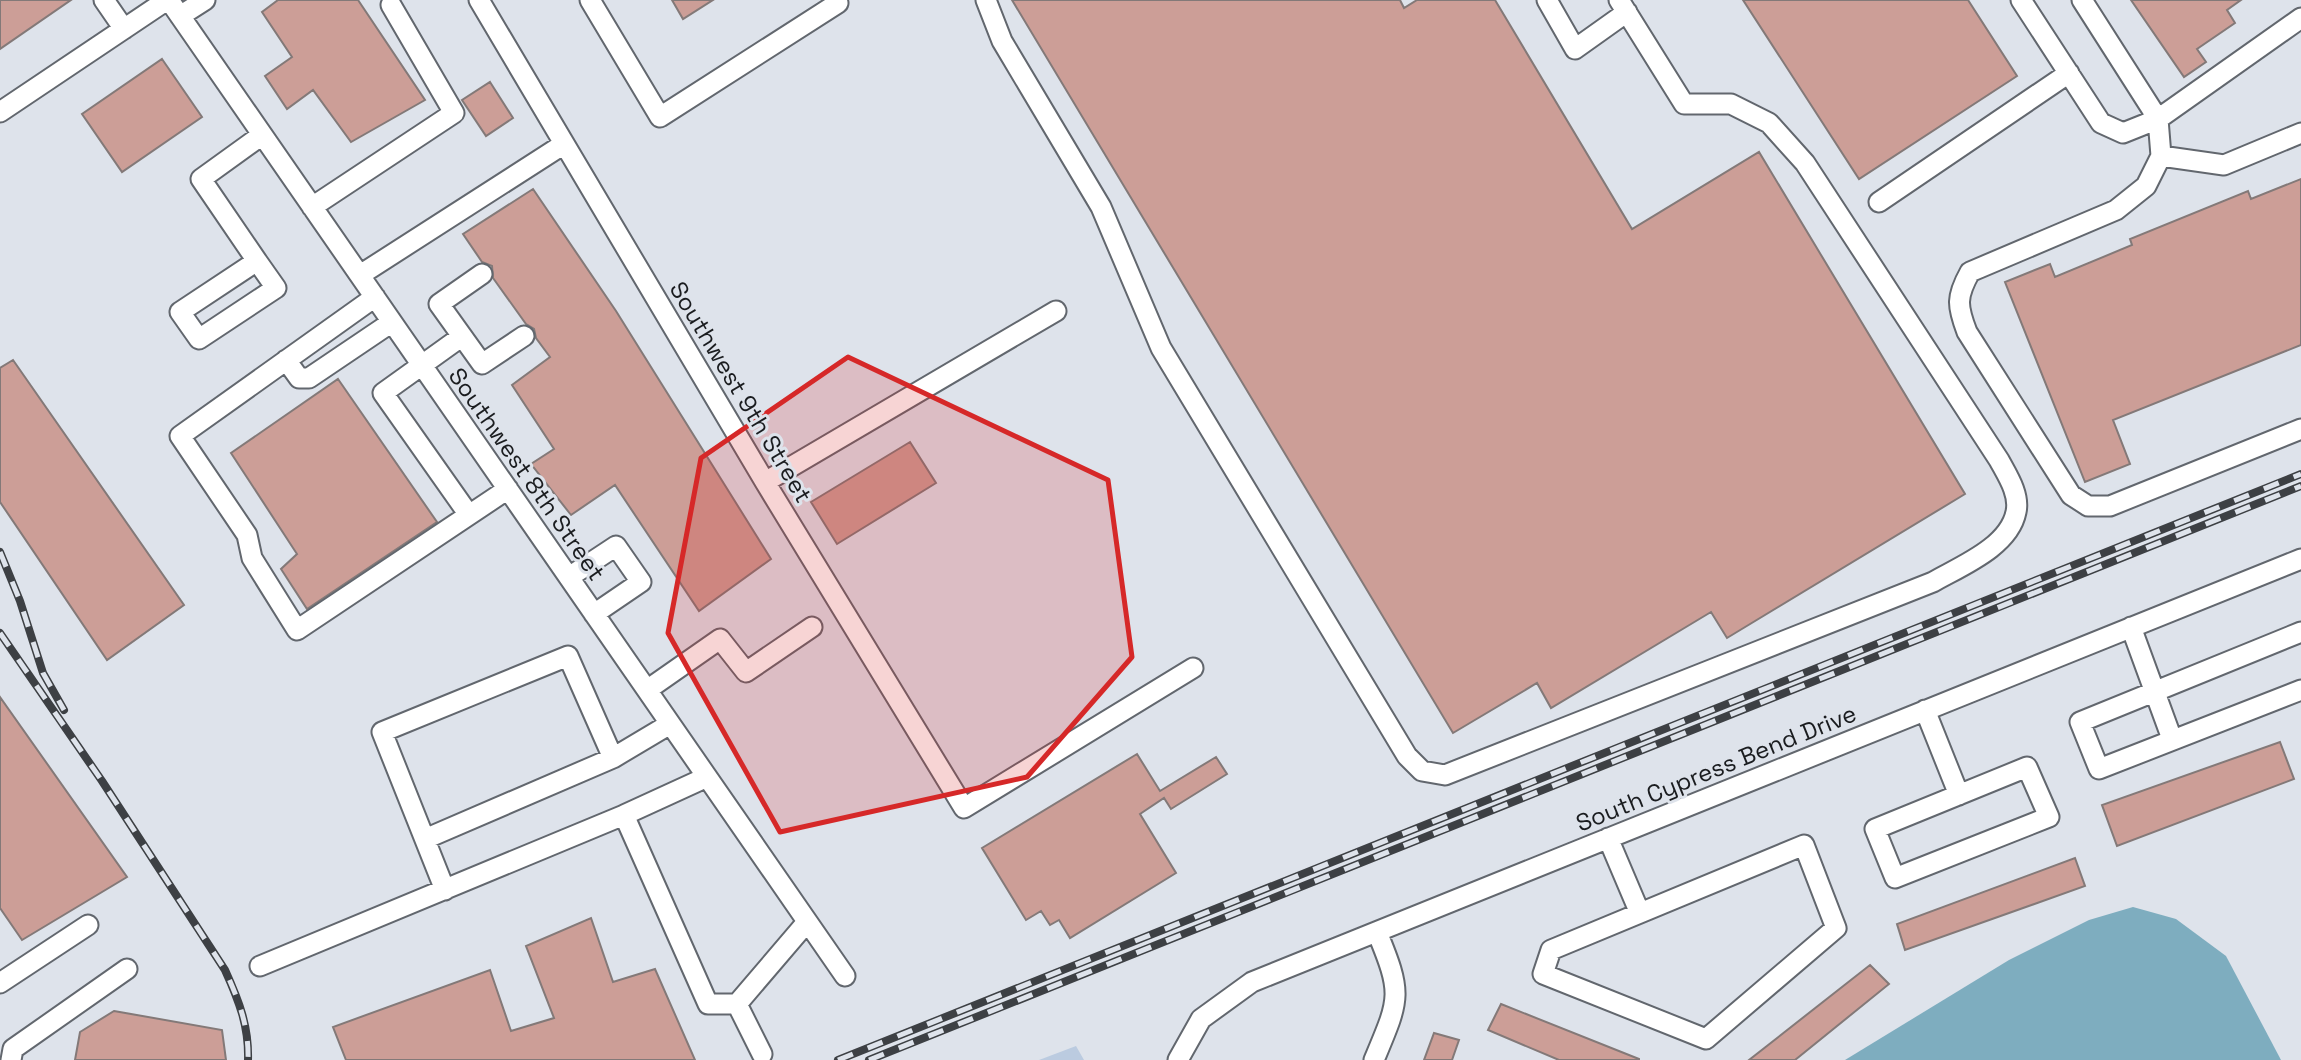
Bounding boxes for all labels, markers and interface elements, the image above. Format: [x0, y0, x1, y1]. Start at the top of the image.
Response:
street label: Southwest 9th Street [663, 276, 819, 508]
street label: Southwest 8th Street [442, 362, 612, 586]
street label: South Cypress Bend Drive [1571, 697, 1861, 839]

